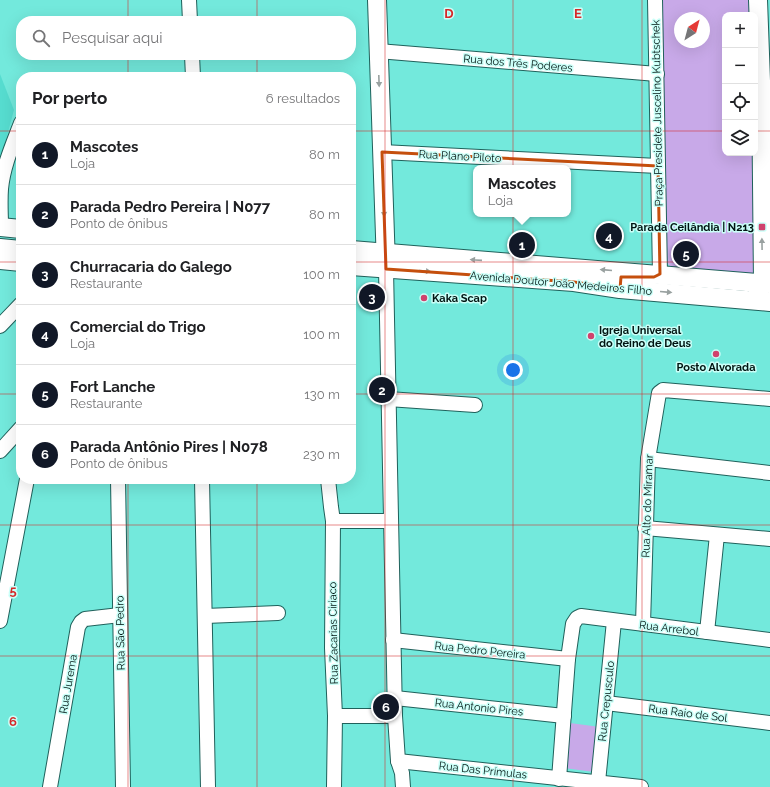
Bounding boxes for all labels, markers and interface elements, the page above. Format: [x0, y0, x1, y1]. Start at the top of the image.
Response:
text: D [444, 6, 454, 21]
text: E [574, 6, 582, 21]
north arrow [674, 12, 710, 48]
map controls [722, 12, 758, 156]
button: + [722, 12, 758, 48]
search box [16, 16, 356, 60]
street label: Praça Presidete Juscelino Kubtschek [649, 19, 666, 206]
icon: search [30, 27, 52, 49]
text: Pesquisar aqui [62, 29, 162, 47]
button: − [722, 48, 758, 84]
street label: Rua dos Três Poderes [463, 52, 573, 75]
one-way arrow [376, 75, 382, 88]
button: locate [722, 84, 758, 120]
text: Por perto [32, 88, 107, 108]
text: 6 resultados [266, 91, 340, 106]
button: layers [722, 120, 758, 156]
text: Mascotes [70, 138, 138, 156]
text: 1 [42, 147, 48, 162]
text: 80 m [309, 147, 340, 162]
street label: Rua Plano Piloto [418, 148, 502, 165]
text: Loja [70, 156, 95, 171]
popup [473, 165, 571, 217]
text: Mascotes [488, 175, 556, 193]
text: Loja [488, 193, 513, 208]
text: Parada Pedro Pereira | N077 [70, 198, 270, 216]
one-way arrow [381, 205, 388, 217]
text: 2 [41, 207, 49, 222]
text: 80 m [309, 207, 340, 222]
text: Ponto de ônibus [70, 216, 168, 231]
pin: 4 [596, 221, 622, 251]
place label: Parada Ceilândia | N213 [630, 221, 754, 234]
marker: Parada Ceilândia | N213 [757, 222, 767, 232]
pin: 1 [509, 230, 535, 260]
one-way arrow [759, 237, 765, 250]
pin: 5 [673, 239, 699, 269]
one-way arrow [470, 257, 482, 264]
text: Churracaria do Galego [70, 258, 232, 276]
text: 3 [41, 267, 49, 282]
text: 100 m [303, 267, 340, 282]
one-way arrow [600, 267, 612, 273]
one-way arrow [419, 268, 431, 275]
street label: Avenida Doutor João Medeiros Filho [469, 269, 653, 298]
text: Restaurante [70, 276, 142, 291]
pin: 3 [359, 282, 385, 312]
one-way arrow [660, 289, 672, 296]
place label: Kaka Scap [432, 292, 487, 305]
marker: Kaka Scap [419, 293, 429, 303]
text: Comercial do Trigo [70, 318, 206, 336]
place label: Igreja Universal do Reino de Deus [599, 324, 691, 350]
text: 4 [41, 327, 49, 342]
text: 100 m [303, 327, 340, 342]
marker: Igreja Universal do Reino de Deus [586, 331, 596, 341]
text: Loja [70, 336, 95, 351]
marker: Posto Alvorada [711, 349, 721, 359]
your location [503, 360, 523, 380]
place label: Posto Alvorada [677, 361, 755, 374]
pin: 2 [369, 375, 395, 405]
text: Fort Lanche [70, 378, 155, 396]
text: 5 [41, 387, 49, 402]
text: 130 m [304, 387, 340, 402]
text: Restaurante [70, 396, 142, 411]
text: Parada Antônio Pires | N078 [70, 438, 268, 456]
text: 6 [41, 447, 49, 462]
text: 230 m [303, 447, 340, 462]
street label: Rua Alto do Miramar [639, 454, 656, 558]
text: Ponto de ônibus [70, 456, 168, 471]
street label: Rua Zacarias Ciriaco [326, 581, 341, 684]
text: 5 [9, 583, 17, 598]
street label: Rua São Pedro [113, 595, 128, 670]
street label: Rua Arrebol [638, 618, 699, 639]
street label: Rua Pedro Pereira [434, 639, 526, 662]
street label: Rua Jurema [57, 653, 80, 715]
street label: Rua Crepusculo [596, 660, 617, 742]
pin: 6 [373, 692, 399, 722]
street label: Rua Antonio Pires [434, 696, 524, 719]
street label: Rua Raio de Sol [648, 702, 728, 725]
text: 6 [9, 714, 17, 729]
street label: Rua Das Prímulas [438, 759, 528, 782]

